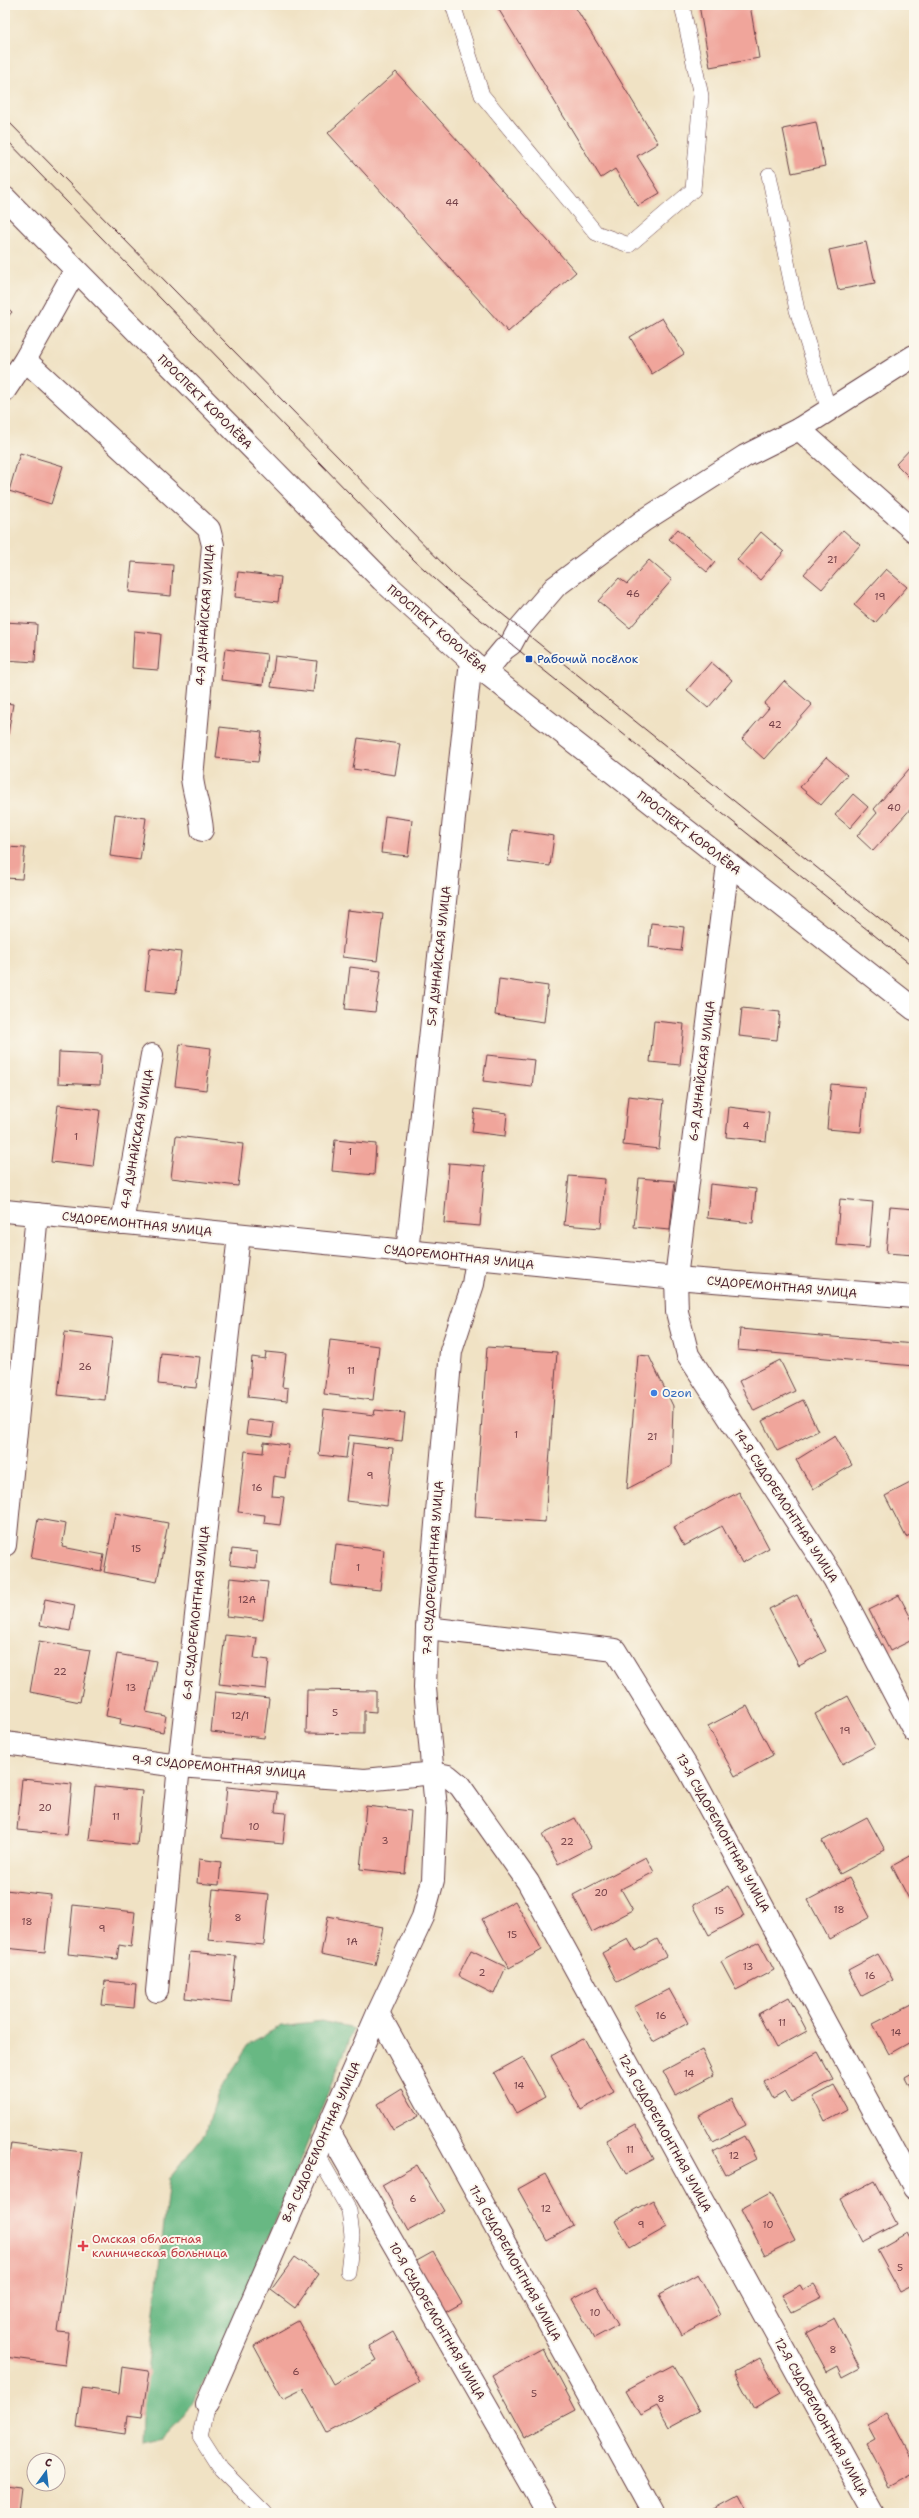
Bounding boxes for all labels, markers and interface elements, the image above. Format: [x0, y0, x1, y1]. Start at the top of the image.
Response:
house number: 44 [445, 196, 459, 209]
street label: ПРОСПЕКТ КОРОЛЁВА [154, 351, 256, 453]
street label: 4-Я ДУНАЙСКАЯ УЛИЦА [192, 543, 218, 686]
house number: 21 [827, 553, 837, 566]
street label: ПРОСПЕКТ КОРОЛЁВА [384, 581, 491, 677]
house number: 46 [626, 587, 640, 600]
house number: 19 [875, 590, 885, 603]
place label: Рабочий посёлок [537, 651, 639, 667]
marker: Рабочий посёлок [524, 654, 534, 664]
house number: 42 [768, 718, 782, 731]
street label: ПРОСПЕКТ КОРОЛЁВА [634, 787, 744, 879]
house number: 40 [887, 801, 901, 814]
street label: 5-Я ДУНАЙСКАЯ УЛИЦА [424, 885, 454, 1027]
street label: 6-Я ДУНАЙСКАЯ УЛИЦА [685, 999, 719, 1142]
street label: 4-Я ДУНАЙСКАЯ УЛИЦА [117, 1067, 157, 1210]
house number: 4 [743, 1119, 750, 1132]
house number: 1 [74, 1130, 78, 1143]
house number: 1 [348, 1145, 352, 1158]
street label: СУДОРЕМОНТНАЯ УЛИЦА [61, 1208, 213, 1240]
street label: СУДОРЕМОНТНАЯ УЛИЦА [383, 1241, 535, 1273]
street label: СУДОРЕМОНТНАЯ УЛИЦА [706, 1272, 858, 1302]
house number: 26 [78, 1360, 92, 1373]
house number: 11 [347, 1364, 355, 1377]
place label: Ozon [662, 1385, 692, 1401]
marker: Ozon [649, 1388, 659, 1398]
street label: 14-Я СУДОРЕМОНТНАЯ УЛИЦА [730, 1426, 842, 1586]
house number: 1 [514, 1428, 518, 1441]
house number: 21 [647, 1430, 657, 1443]
house number: 9 [367, 1469, 374, 1482]
street label: 7-Я СУДОРЕМОНТНАЯ УЛИЦА [419, 1480, 447, 1656]
house number: 16 [252, 1481, 262, 1494]
street label: 6-Я СУДОРЕМОНТНАЯ УЛИЦА [179, 1525, 213, 1701]
house number: 15 [131, 1542, 141, 1555]
house number: 1 [356, 1561, 360, 1574]
house number: 12А [238, 1593, 256, 1606]
house number: 22 [53, 1665, 67, 1678]
house number: 13 [126, 1681, 136, 1694]
house number: 5 [332, 1706, 338, 1719]
house number: 12/1 [231, 1709, 249, 1722]
house number: 19 [840, 1724, 850, 1737]
street label: 9-Я СУДОРЕМОНТНАЯ УЛИЦА [131, 1751, 307, 1783]
street label: 13-Я СУДОРЕМОНТНАЯ УЛИЦА [673, 1751, 774, 1916]
house number: 20 [38, 1801, 52, 1814]
house number: 11 [112, 1810, 120, 1823]
house number: 10 [249, 1820, 259, 1833]
house number: 3 [382, 1834, 389, 1847]
house number: 22 [560, 1835, 574, 1848]
house number: 20 [594, 1886, 608, 1899]
house number: 18 [833, 1903, 845, 1916]
house number: 15 [714, 1904, 724, 1917]
house number: 8 [235, 1911, 242, 1924]
house number: 18 [21, 1915, 33, 1928]
house number: 9 [99, 1922, 106, 1935]
house number: 15 [507, 1928, 517, 1941]
house number: 1А [346, 1935, 358, 1948]
house number: 13 [743, 1960, 753, 1973]
house number: 2 [479, 1966, 486, 1979]
house number: 16 [865, 1969, 875, 1982]
house number: 16 [656, 2009, 666, 2022]
house number: 11 [778, 2016, 786, 2029]
house number: 14 [891, 2026, 901, 2039]
street label: 12-Я СУДОРЕМОНТНАЯ УЛИЦА [615, 2051, 715, 2215]
street label: 8-Я СУДОРЕМОНТНАЯ УЛИЦА [278, 2059, 364, 2225]
house number: 14 [684, 2067, 694, 2080]
house number: 14 [514, 2079, 524, 2092]
house number: 11 [626, 2143, 634, 2156]
house number: 12 [729, 2149, 739, 2162]
street label: 11-Я СУДОРЕМОНТНАЯ УЛИЦА [465, 2182, 565, 2344]
house number: 6 [410, 2192, 417, 2205]
house number: 12 [541, 2202, 551, 2215]
house number: 9 [638, 2218, 645, 2231]
house number: 10 [763, 2218, 773, 2231]
place label: Омская областная клиническая больница [92, 2231, 228, 2261]
street label: 10-Я СУДОРЕМОНТНАЯ УЛИЦА [385, 2239, 489, 2403]
marker: Омская областная клиническая больница [77, 2240, 89, 2252]
house number: 5 [897, 2261, 903, 2274]
house number: 10 [590, 2306, 600, 2319]
street label: 12-Я СУДОРЕМОНТНАЯ УЛИЦА [771, 2335, 871, 2499]
house number: 8 [830, 2343, 837, 2356]
house number: 6 [293, 2365, 300, 2378]
house number: 5 [531, 2387, 537, 2400]
house number: 8 [658, 2392, 665, 2405]
north arrow [26, 2452, 66, 2492]
text: С [43, 2455, 54, 2471]

